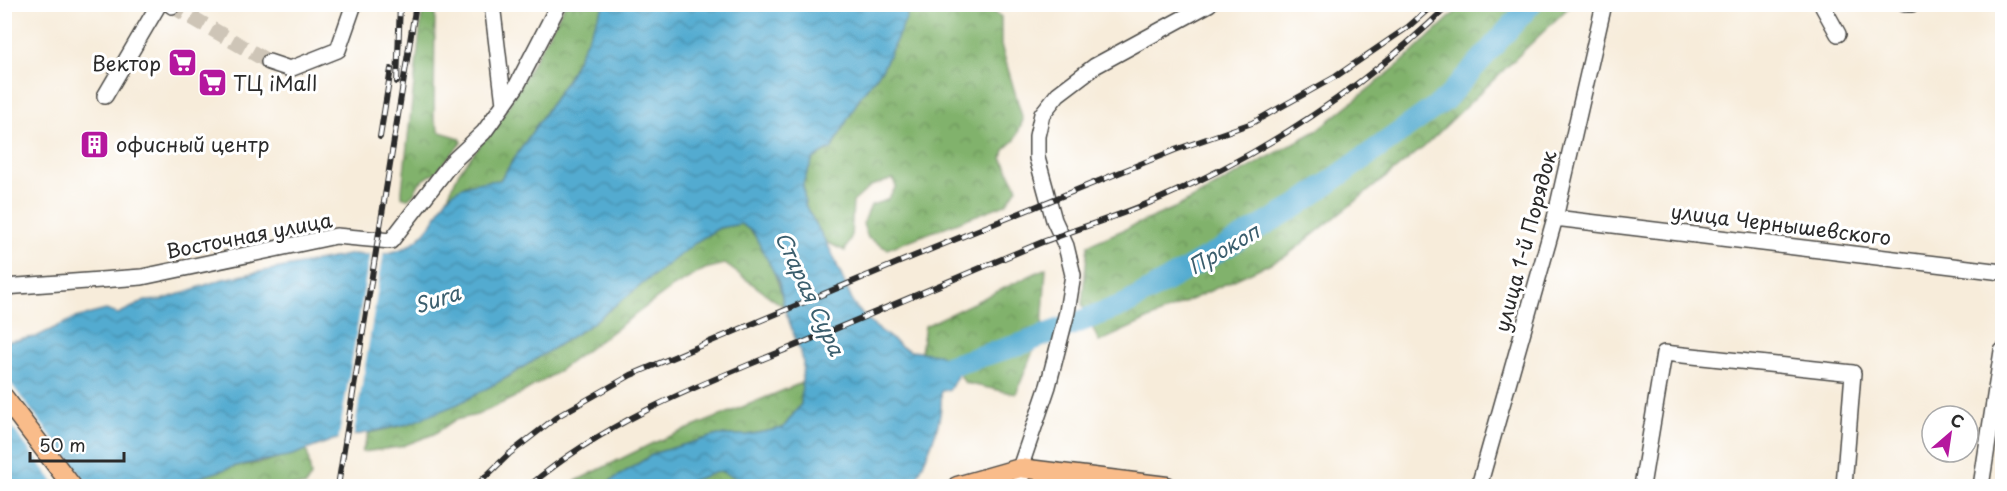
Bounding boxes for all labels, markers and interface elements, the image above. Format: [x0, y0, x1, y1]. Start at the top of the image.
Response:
supermarket icon: Вектор [166, 47, 198, 79]
place label: Вектор [92, 48, 161, 78]
supermarket icon: ТЦ iMall [196, 67, 228, 99]
place label: ТЦ iMall [233, 68, 317, 98]
building icon: офисный центр [79, 128, 111, 160]
place label: офисный центр [116, 129, 269, 159]
street label: улица 1-й Порядок [1486, 147, 1564, 335]
street label: улица Чернышевского [1669, 196, 1893, 252]
street label: Восточная улица [163, 204, 335, 266]
water label: Прокоп [1181, 214, 1267, 281]
water label: Старая Сура [768, 226, 854, 361]
water label: Sura [410, 275, 465, 320]
north arrow [1920, 404, 1980, 464]
text: С [1947, 407, 1969, 433]
scale bar [30, 425, 124, 463]
text: 50 m [39, 431, 86, 458]

